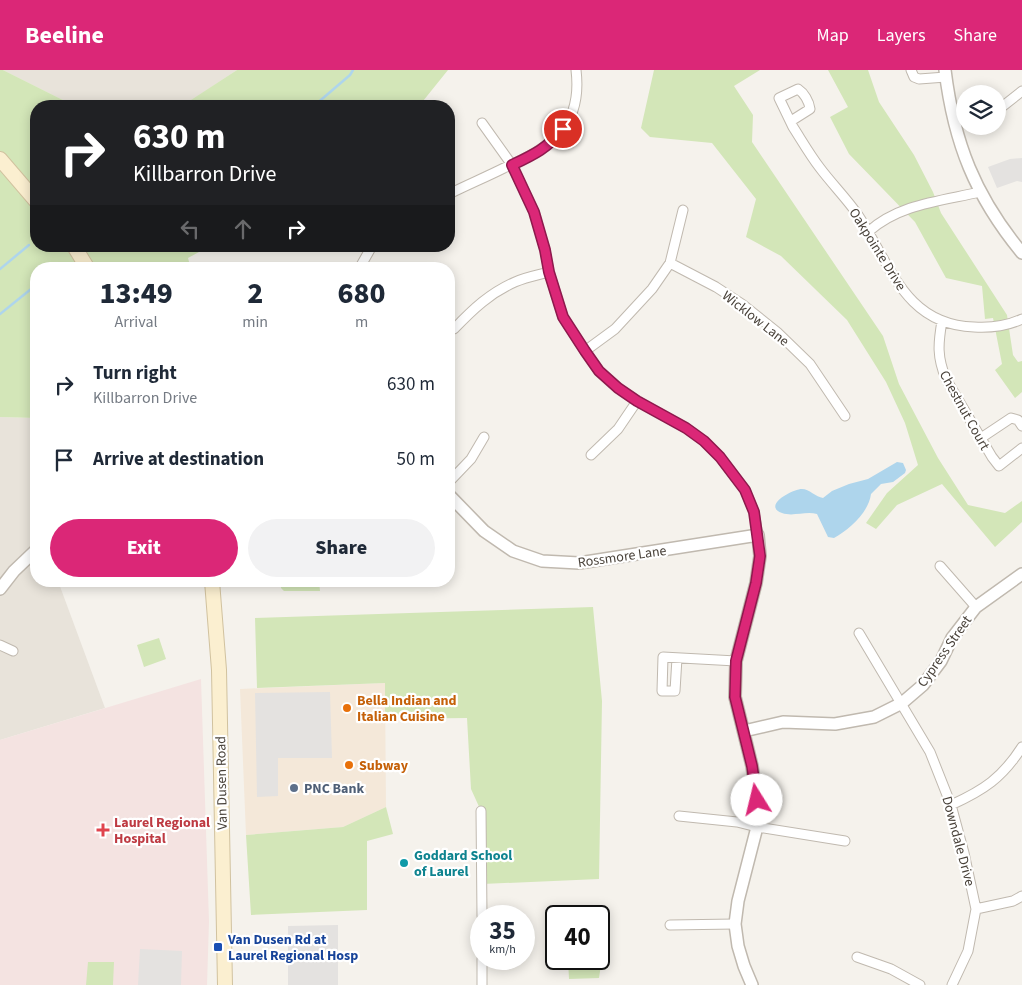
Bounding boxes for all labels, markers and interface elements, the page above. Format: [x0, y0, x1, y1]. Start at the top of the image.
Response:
text: Beeline [25, 18, 104, 53]
text: Map [817, 23, 849, 48]
text: Layers [877, 23, 926, 48]
text: Share [954, 23, 997, 48]
map controls [956, 85, 1006, 135]
button: layers [956, 85, 1006, 135]
pin [542, 108, 584, 150]
text: 630 m [133, 112, 225, 162]
icon: arrive [549, 115, 577, 143]
icon: right [50, 120, 115, 185]
text: Killbarron Drive [133, 158, 276, 190]
street label: Oakpointe Drive [844, 204, 911, 295]
icon: left [176, 215, 204, 243]
icon: ahead [229, 215, 257, 243]
icon: right [282, 215, 310, 243]
text: 13:49 [99, 272, 173, 315]
text: 2 [247, 272, 263, 315]
text: 680 [338, 272, 386, 315]
street label: Wicklow Lane [718, 286, 793, 351]
text: Arrival [115, 311, 158, 333]
text: min [242, 311, 268, 333]
text: m [355, 311, 368, 333]
text: Turn right [93, 360, 177, 387]
street label: Chestnut Court [934, 367, 994, 454]
icon: right [50, 371, 78, 399]
text: 630 m [387, 371, 435, 398]
text: Killbarron Drive [93, 387, 197, 409]
icon: arrive [50, 446, 78, 474]
text: Arrive at destination [93, 446, 264, 473]
text: 50 m [397, 446, 435, 473]
button: Exit [50, 519, 238, 577]
button: Share [248, 519, 435, 577]
street label: Rossmore Lane [577, 541, 668, 573]
street label: Cypress Street [913, 611, 977, 691]
place label: Bella Indian and Italian Cuisine [357, 691, 457, 727]
marker: Bella Indian and Italian Cuisine [341, 702, 353, 714]
street label: Van Dusen Road [211, 736, 233, 830]
place label: Subway [359, 756, 409, 776]
marker: Subway [343, 759, 355, 771]
position arrow [730, 773, 782, 825]
place label: PNC Bank [304, 779, 364, 799]
marker: PNC Bank [288, 782, 300, 794]
street label: Downdale Drive [936, 794, 980, 889]
place label: Laurel Regional Hospital [114, 813, 210, 849]
marker: Laurel Regional Hospital [96, 823, 110, 837]
place label: Goddard School of Laurel [414, 846, 512, 882]
marker: Goddard School of Laurel [398, 857, 410, 869]
speed limit sign: 40 [545, 905, 610, 970]
text: 35 [489, 913, 516, 949]
place label: Van Dusen Rd at Laurel Regional Hosp [227, 930, 358, 966]
marker: Van Dusen Rd at Laurel Regional Hosp [212, 941, 224, 953]
text: km/h [489, 941, 516, 958]

